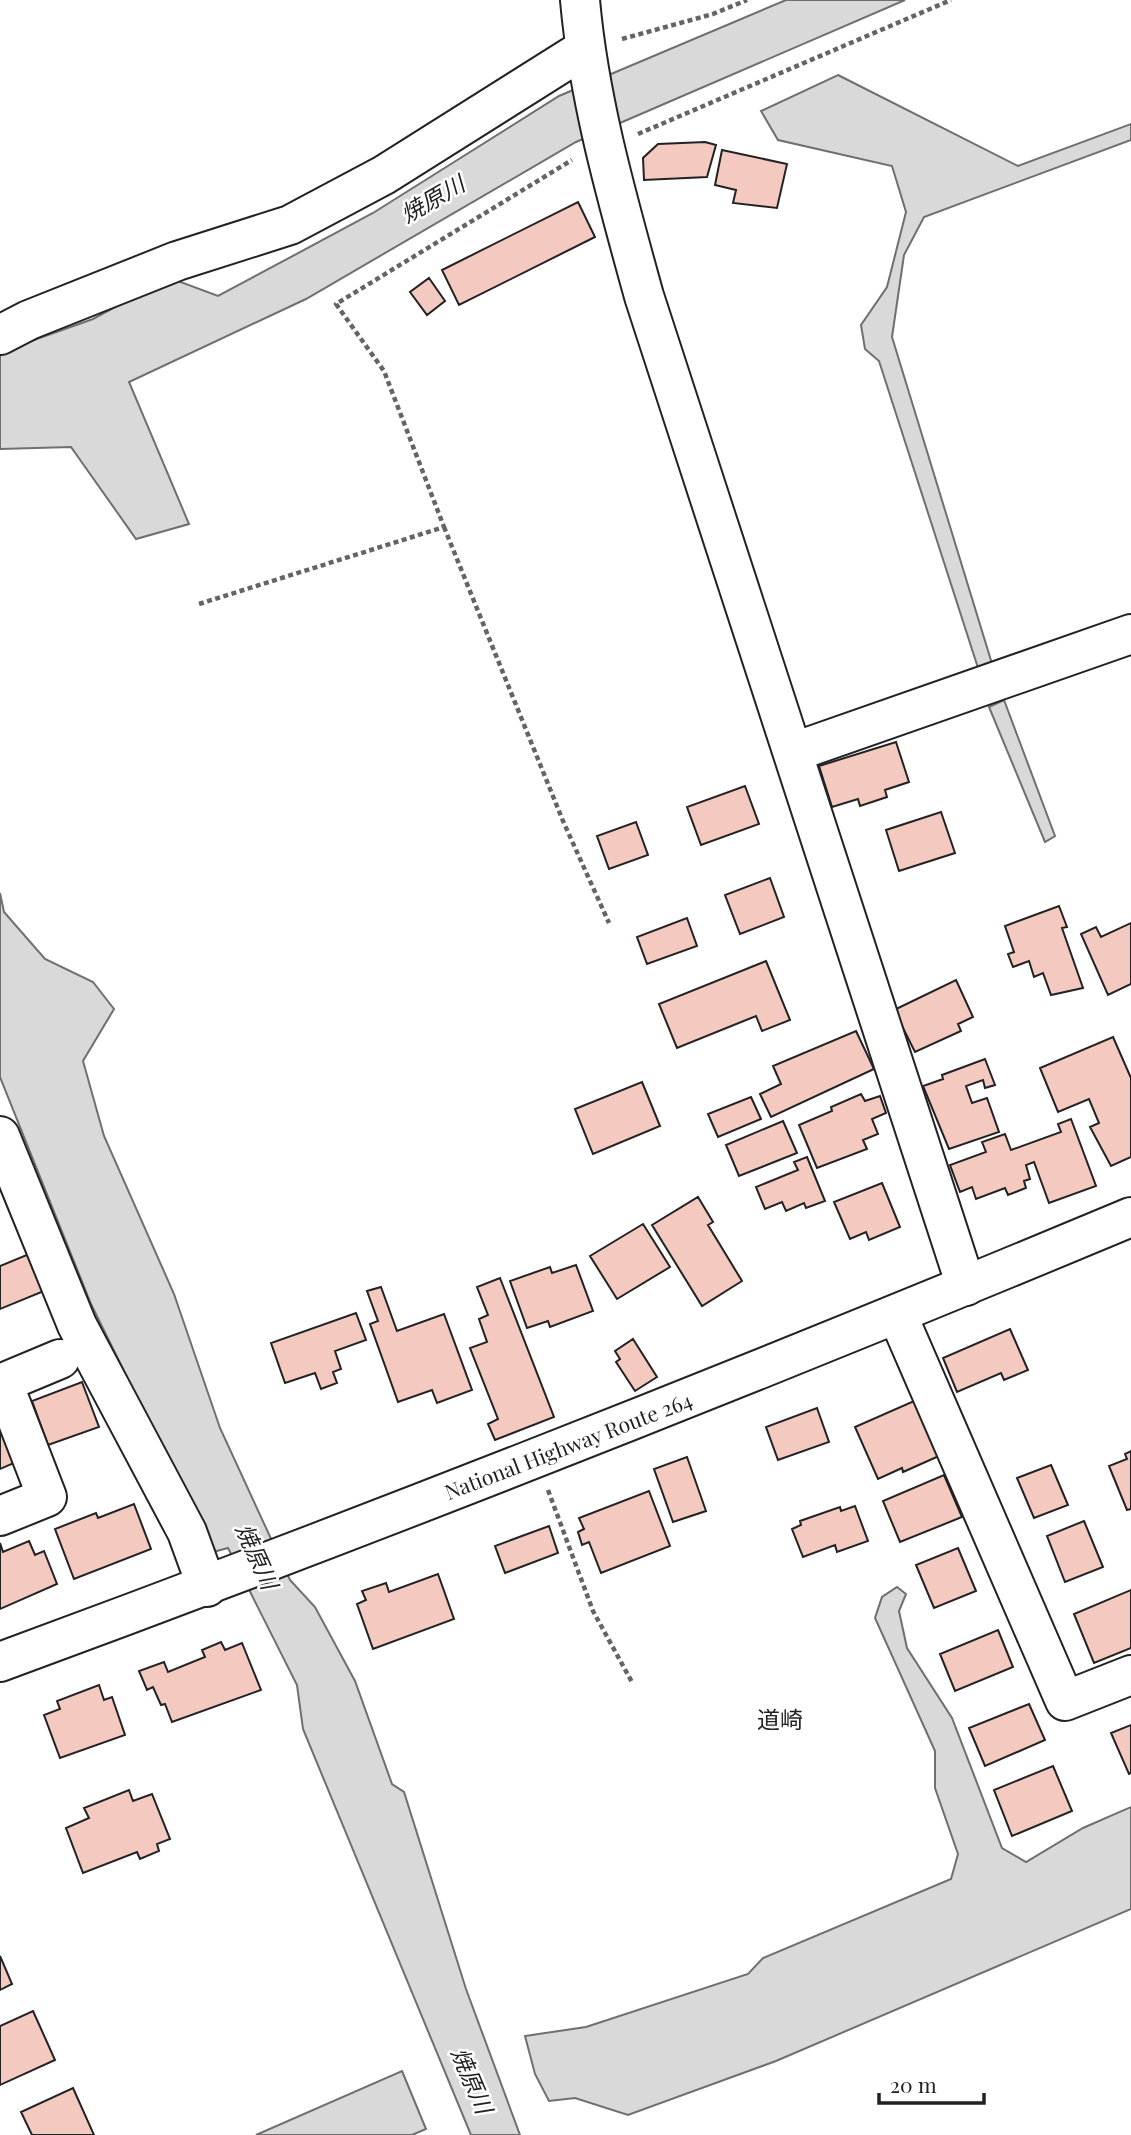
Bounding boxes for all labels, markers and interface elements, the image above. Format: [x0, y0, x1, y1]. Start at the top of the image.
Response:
water label: 焼原川 [394, 166, 472, 229]
street label: National Highway Route 264 [440, 1385, 696, 1505]
water label: 焼原川 [230, 1518, 287, 1597]
district label: 道崎 [757, 1703, 803, 1734]
water label: 焼原川 [445, 2042, 502, 2121]
scale bar [879, 2062, 984, 2106]
text: 20 m [890, 2070, 937, 2098]

